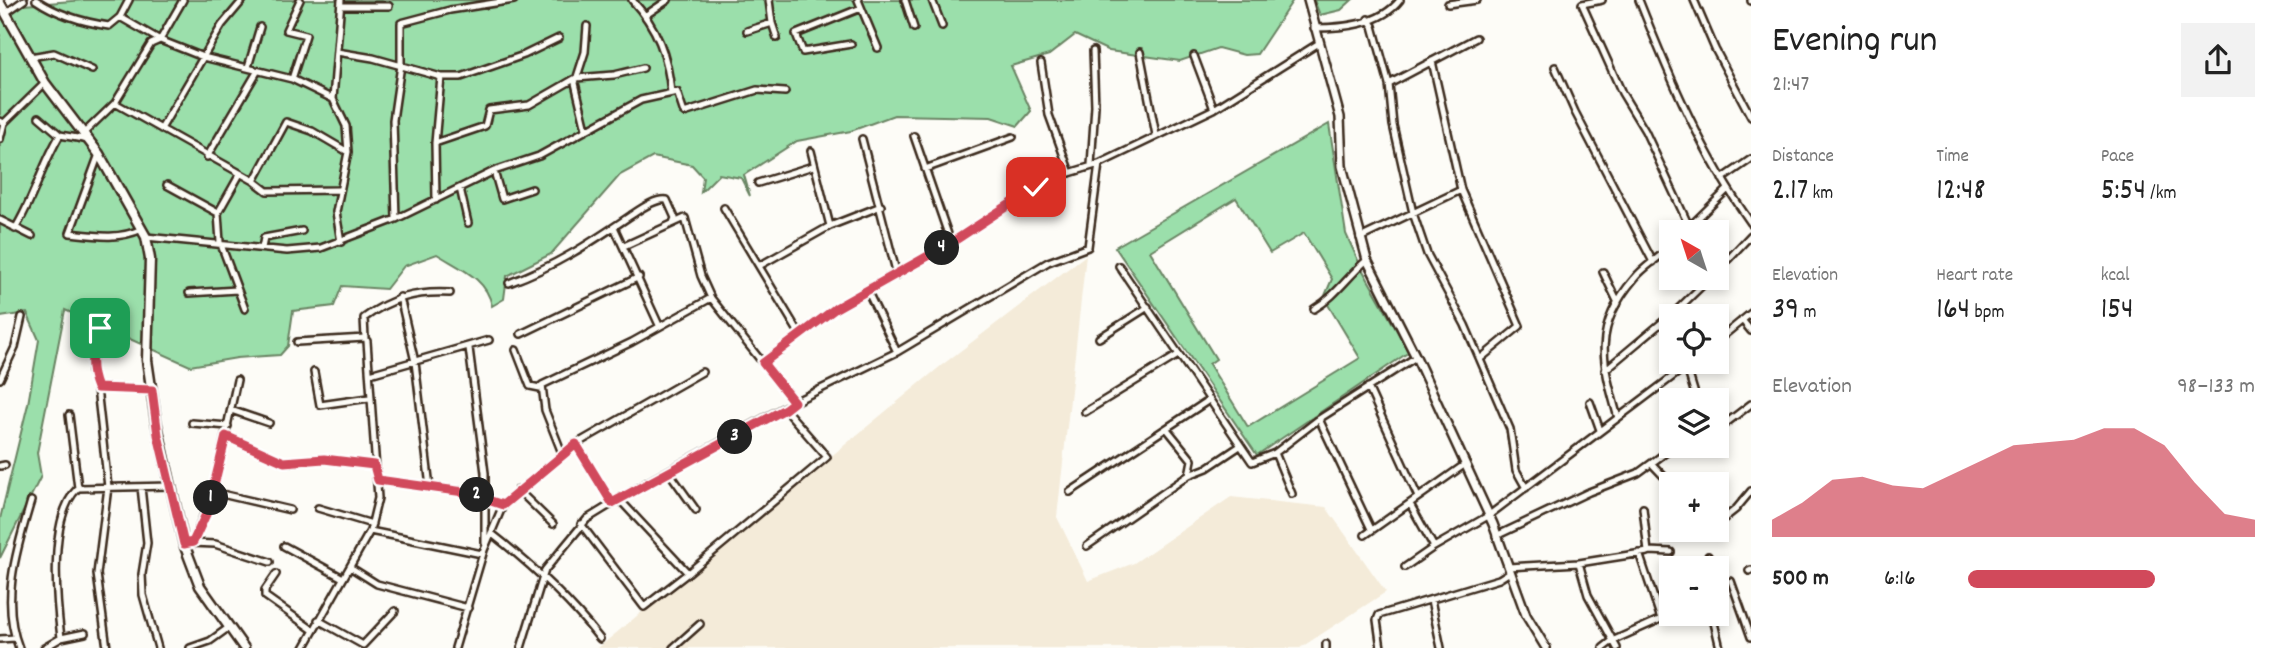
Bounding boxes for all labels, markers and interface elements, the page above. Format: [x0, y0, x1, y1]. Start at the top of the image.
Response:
text: Evening run [1772, 15, 1937, 70]
button: share [2181, 23, 2255, 97]
text: 21:47 [1772, 69, 1809, 102]
text: Distance [1772, 144, 1834, 171]
text: Time [1936, 144, 1969, 171]
text: Pace [2101, 144, 2134, 171]
pin [1006, 157, 1066, 217]
icon: check [1017, 168, 1055, 206]
text: 2.17 [1772, 171, 1808, 214]
text: 12:48 [1936, 171, 1985, 214]
text: 5:54 [2101, 171, 2146, 214]
text: km [1808, 181, 1833, 208]
text: /km [2146, 181, 2176, 208]
north arrow [1659, 220, 1729, 290]
map controls [1659, 220, 1729, 626]
pin: 4 [925, 230, 960, 266]
text: 4 [938, 234, 945, 261]
text: Elevation [1772, 263, 1838, 290]
text: Heart rate [1936, 263, 2013, 290]
text: kcal [2101, 263, 2130, 290]
text: 39 [1772, 290, 1799, 333]
text: 164 [1936, 290, 1970, 333]
text: 154 [2101, 290, 2134, 333]
pin [70, 298, 130, 358]
text: m [1799, 300, 1816, 327]
text: bpm [1970, 300, 2004, 327]
button: locate [1659, 304, 1729, 374]
icon: arrive [81, 309, 119, 347]
text: Elevation [1772, 371, 1852, 404]
text: 98–133 m [2177, 371, 2255, 404]
button: layers [1659, 388, 1729, 458]
pin: 3 [718, 420, 752, 454]
text: 3 [730, 423, 739, 450]
button: + [1659, 472, 1729, 542]
pin: 2 [460, 477, 494, 512]
pin: 1 [194, 480, 228, 516]
text: 2 [472, 481, 481, 508]
text: 1 [208, 484, 213, 511]
button: − [1659, 556, 1729, 626]
text: 500 m [1772, 563, 1829, 596]
text: 6:16 [1884, 563, 1915, 596]

